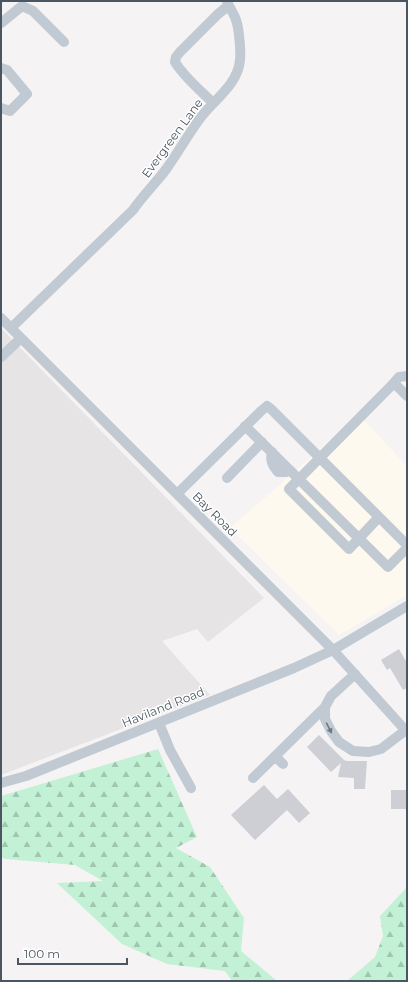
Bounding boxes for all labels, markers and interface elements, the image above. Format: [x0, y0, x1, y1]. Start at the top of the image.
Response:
street label: Evergreen Lane [138, 95, 206, 181]
street label: Bay Road [190, 489, 240, 539]
street label: Haviland Road [120, 684, 206, 730]
one-way arrow [326, 722, 333, 733]
scale bar [18, 940, 127, 966]
text: 100 m [24, 946, 60, 961]

